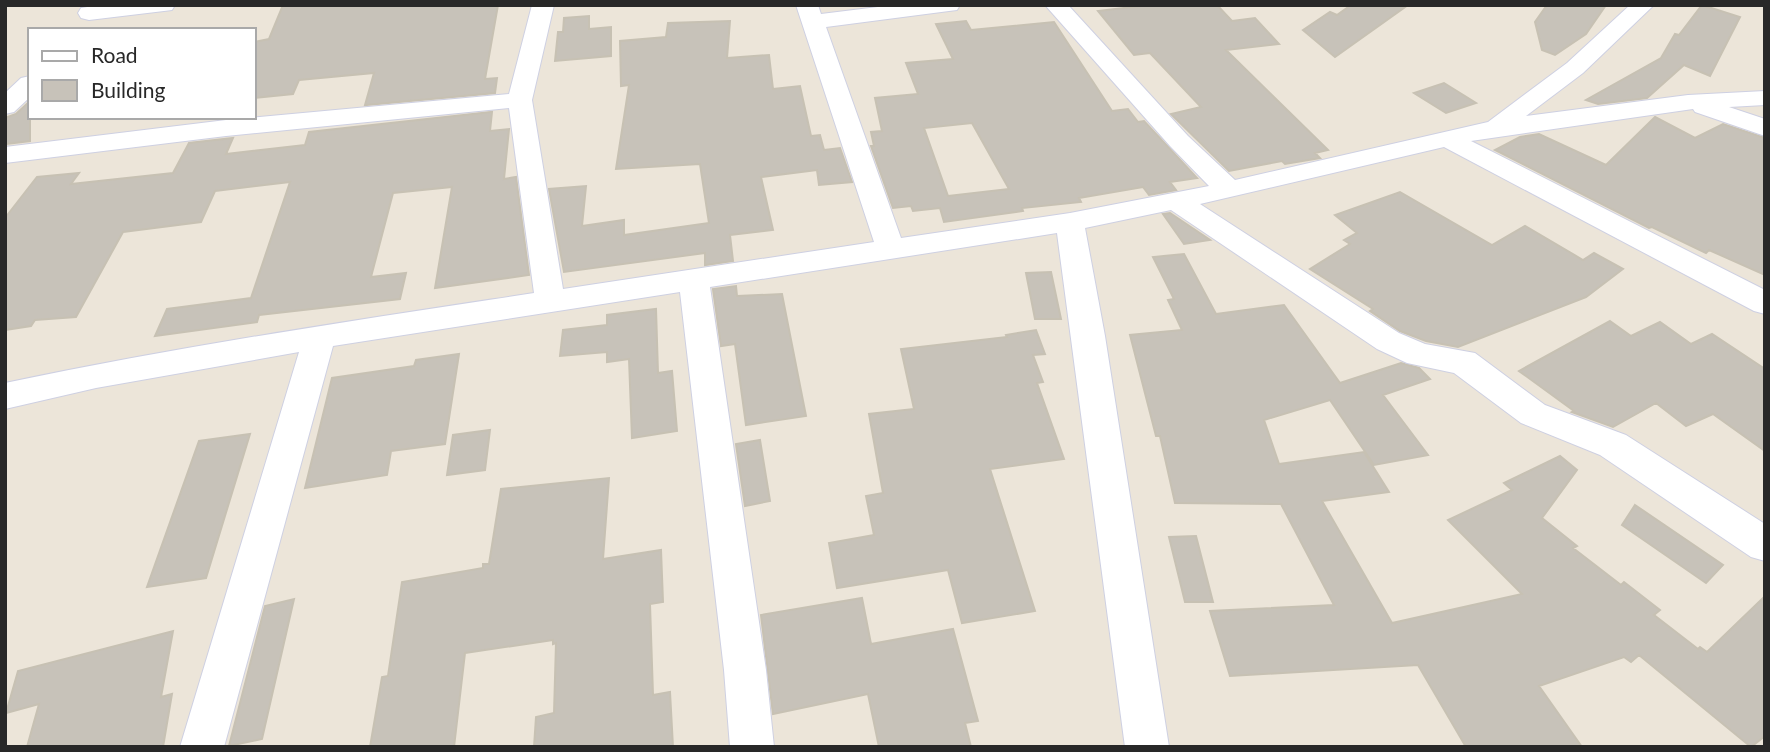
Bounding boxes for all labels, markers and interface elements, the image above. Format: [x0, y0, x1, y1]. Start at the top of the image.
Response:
legend [28, 28, 256, 119]
text: Road [91, 42, 138, 67]
text: Building [91, 77, 166, 102]

